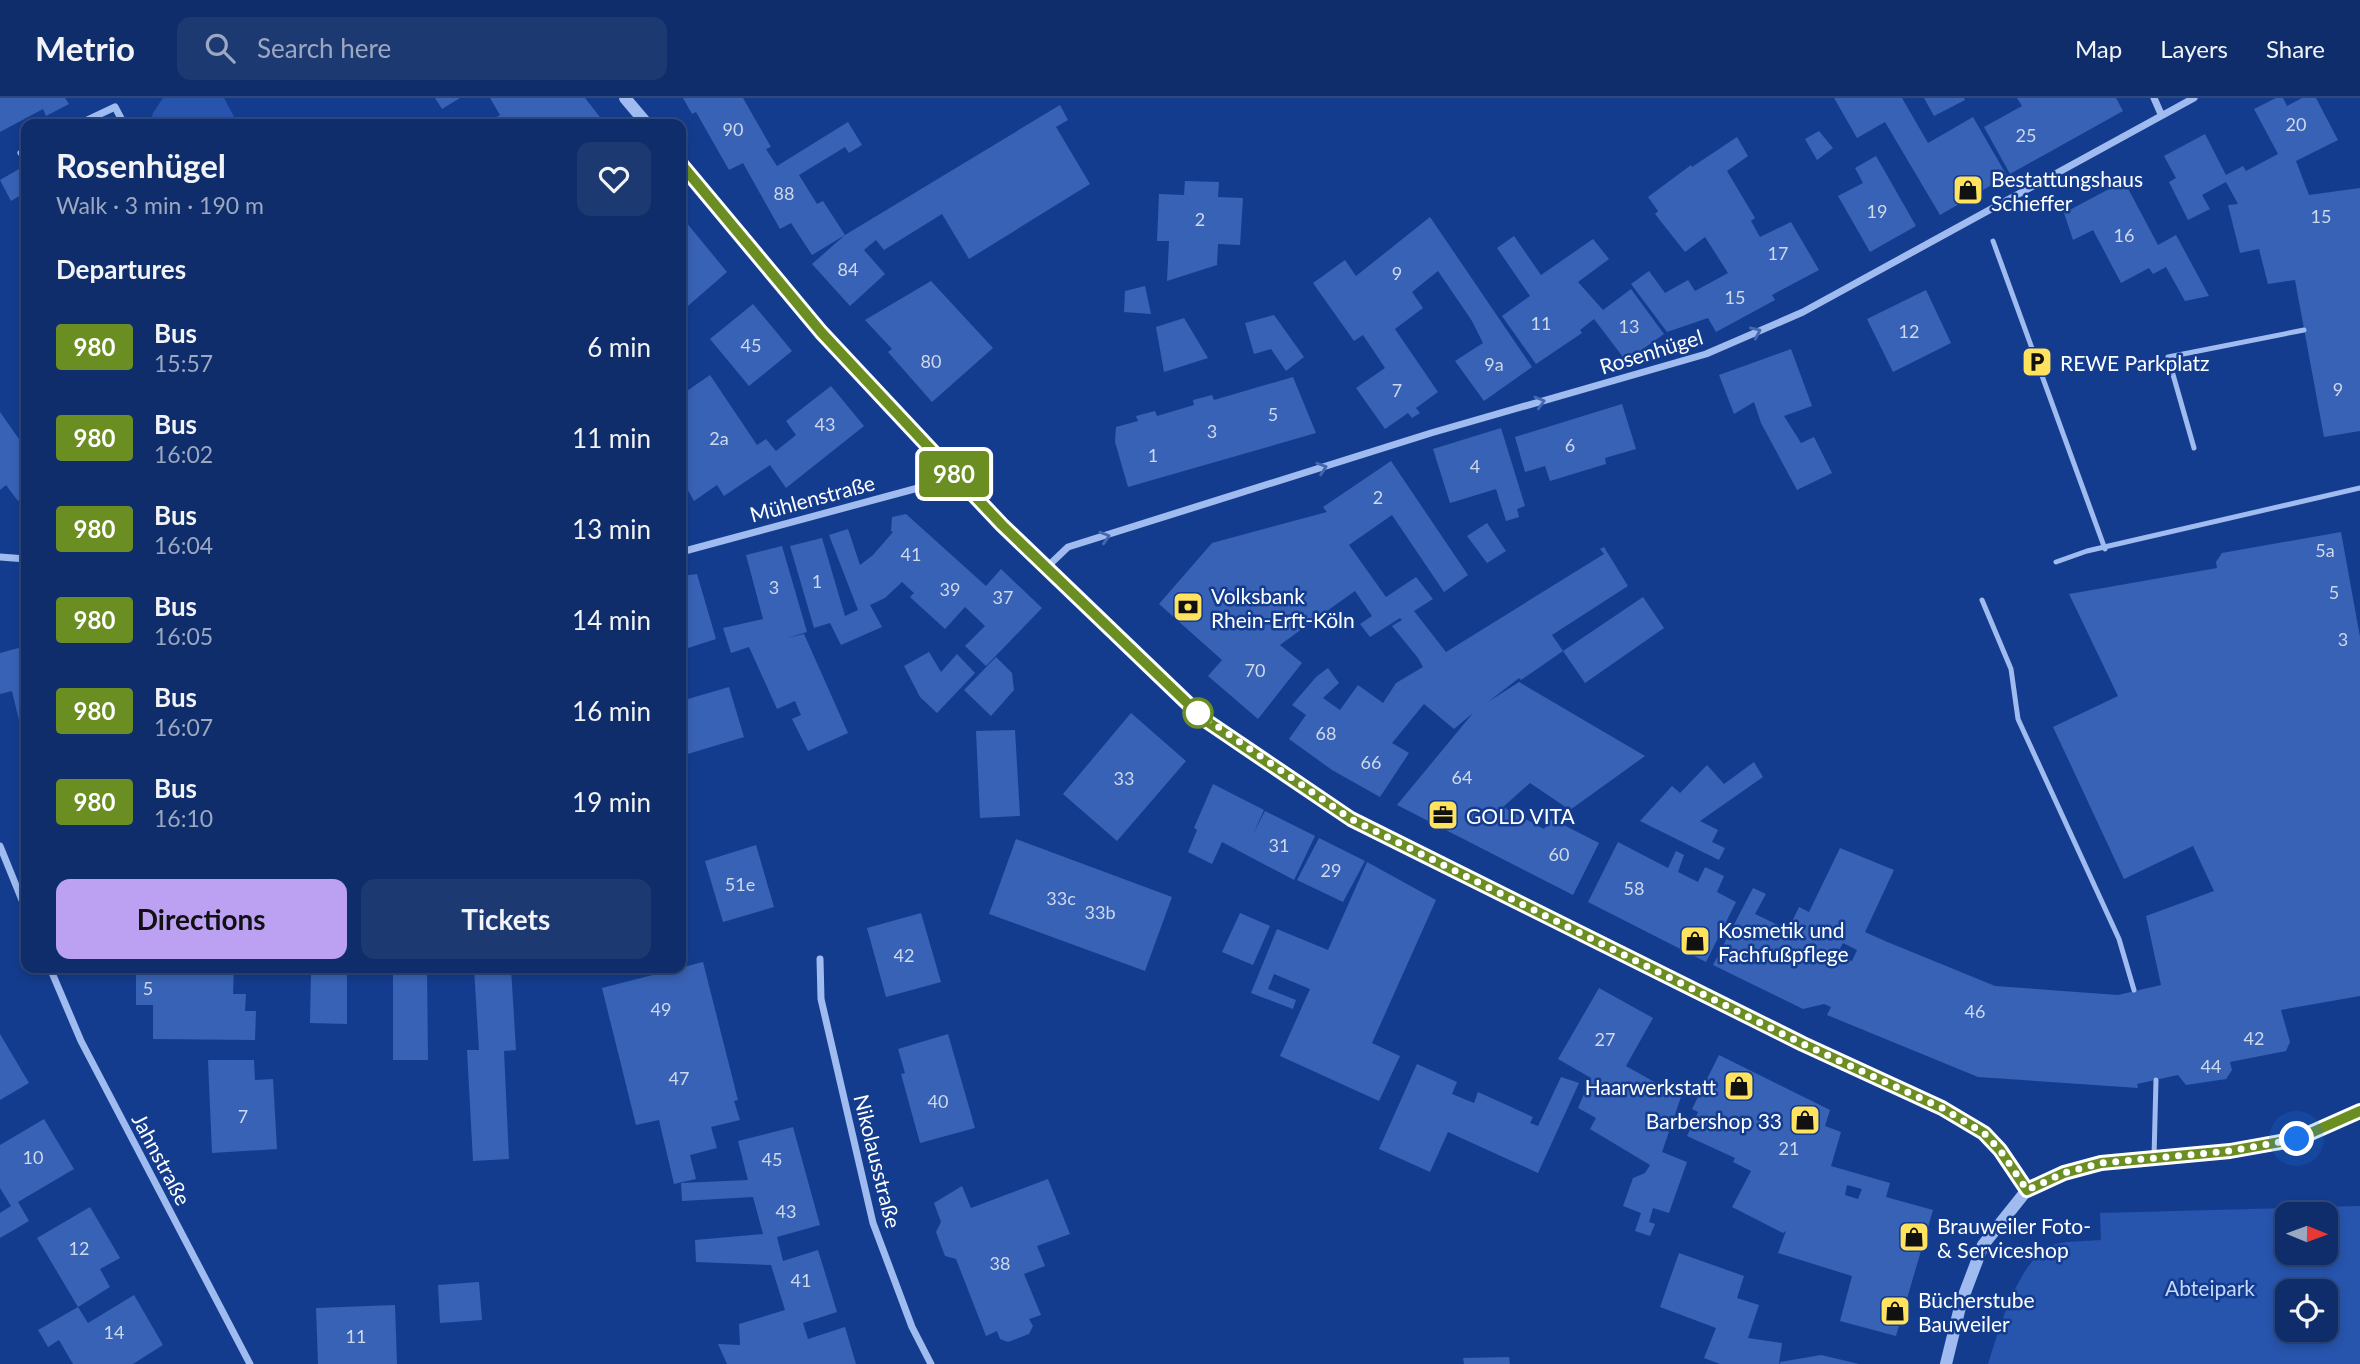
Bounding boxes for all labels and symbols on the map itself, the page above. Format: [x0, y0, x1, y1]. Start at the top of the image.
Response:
house number: 20 [2286, 113, 2306, 135]
house number: 90 [723, 118, 743, 140]
house number: 25 [2016, 124, 2036, 146]
place label: Bestattungshaus Schieffer [1991, 166, 2143, 215]
shop icon: Bestattungshaus Schieffer [1951, 173, 1985, 207]
house number: 88 [774, 182, 794, 204]
house number: 19 [1867, 200, 1887, 222]
house number: 15 [2311, 205, 2331, 227]
house number: 2 [1195, 208, 1205, 230]
house number: 16 [2114, 224, 2134, 246]
house number: 17 [1768, 242, 1788, 264]
house number: 84 [838, 258, 858, 280]
house number: 9 [1392, 262, 1402, 284]
house number: 15 [1725, 286, 1745, 308]
house number: 11 [1531, 312, 1551, 334]
house number: 13 [1619, 315, 1639, 337]
house number: 12 [1899, 320, 1919, 342]
street label: Rosenhügel [1596, 323, 1706, 379]
one-way arrow [1749, 326, 1761, 340]
house number: 45 [741, 334, 761, 356]
parking icon: REWE Parkplatz [2020, 345, 2054, 379]
house number: 80 [921, 350, 941, 372]
place label: REWE Parkplatz [2060, 350, 2210, 375]
house number: 9a [1484, 353, 1504, 375]
house number: 9 [2333, 378, 2343, 400]
house number: 7 [1392, 379, 1402, 401]
one-way arrow [1534, 395, 1546, 410]
house number: 5 [1268, 403, 1278, 425]
house number: 43 [815, 413, 835, 435]
house number: 3 [1207, 420, 1217, 442]
house number: 2a [709, 427, 729, 449]
house number: 6 [1565, 434, 1575, 456]
house number: 1 [1148, 444, 1158, 466]
line badge: 980 [914, 451, 994, 497]
house number: 4 [1470, 455, 1480, 477]
one-way arrow [1316, 461, 1328, 476]
street label: Mühlenstraße [747, 469, 877, 527]
house number: 2 [1373, 486, 1383, 508]
one-way arrow [1099, 530, 1111, 545]
house number: 5a [2315, 539, 2335, 561]
house number: 41 [901, 543, 921, 565]
house number: 1 [812, 570, 822, 592]
house number: 3 [769, 576, 779, 598]
house number: 39 [940, 578, 960, 600]
house number: 5 [2329, 581, 2339, 603]
place label: Volksbank Rhein-Erft-Köln [1211, 583, 1355, 632]
house number: 37 [993, 586, 1013, 608]
bank icon: Volksbank Rhein-Erft-Köln [1171, 590, 1205, 624]
house number: 3 [2338, 628, 2348, 650]
house number: 70 [1245, 659, 1265, 681]
unlabelled marker [1183, 698, 1213, 728]
house number: 68 [1316, 722, 1336, 744]
house number: 66 [1361, 751, 1381, 773]
house number: 64 [1452, 766, 1472, 788]
house number: 33 [1114, 767, 1134, 789]
office icon: GOLD VITA [1426, 798, 1460, 832]
place label: GOLD VITA [1466, 803, 1576, 828]
house number: 31 [1269, 834, 1289, 856]
house number: 60 [1549, 843, 1569, 865]
house number: 29 [1321, 859, 1341, 881]
house number: 51e [725, 873, 755, 895]
house number: 58 [1624, 877, 1644, 899]
house number: 33c [1046, 887, 1076, 909]
house number: 33b [1085, 901, 1115, 923]
place label: Kosmetik und Fachfußpflege [1718, 917, 1849, 966]
shop icon: Kosmetik und Fachfußpflege [1678, 924, 1712, 958]
house number: 42 [894, 944, 914, 966]
house number: 5 [143, 977, 153, 999]
house number: 49 [651, 998, 671, 1020]
house number: 46 [1965, 1000, 1985, 1022]
house number: 42 [2244, 1027, 2264, 1049]
house number: 27 [1595, 1028, 1615, 1050]
house number: 44 [2201, 1055, 2221, 1077]
house number: 47 [669, 1067, 689, 1089]
shop icon: Haarwerkstatt [1722, 1069, 1756, 1103]
place label: Haarwerkstatt [1585, 1074, 1717, 1099]
house number: 40 [928, 1090, 948, 1112]
street label: Nikolausstraße [849, 1092, 907, 1230]
shop icon: Barbershop 33 [1788, 1103, 1822, 1137]
house number: 7 [238, 1105, 248, 1127]
place label: Barbershop 33 [1646, 1108, 1782, 1133]
street label: Jahnstraße [127, 1109, 197, 1209]
your location [2279, 1121, 2314, 1156]
house number: 21 [1779, 1137, 1799, 1159]
house number: 10 [23, 1146, 43, 1168]
house number: 45 [762, 1148, 782, 1170]
house number: 43 [776, 1200, 796, 1222]
north arrow [2275, 1202, 2338, 1265]
place label: Brauweiler Foto- & Serviceshop [1937, 1213, 2091, 1262]
shop icon: Brauweiler Foto- & Serviceshop [1897, 1220, 1931, 1254]
house number: 12 [69, 1237, 89, 1259]
house number: 38 [990, 1252, 1010, 1274]
house number: 41 [791, 1269, 811, 1291]
park label: Abteipark [2165, 1275, 2255, 1300]
place label: Bücherstube Bauweiler [1918, 1287, 2035, 1336]
shop icon: Bücherstube Bauweiler [1878, 1294, 1912, 1328]
house number: 14 [104, 1321, 124, 1343]
house number: 11 [346, 1325, 366, 1347]

